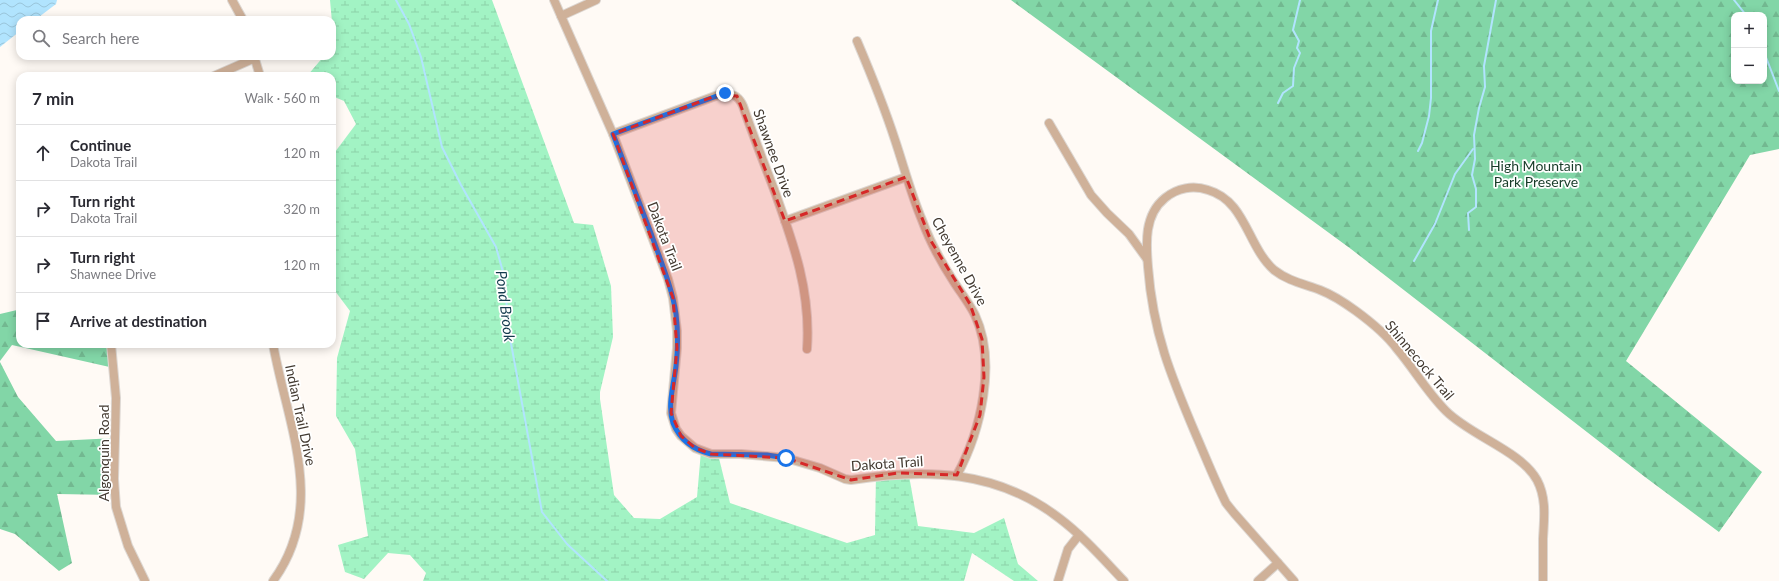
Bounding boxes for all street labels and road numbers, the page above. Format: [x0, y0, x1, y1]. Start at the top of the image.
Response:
street label: Shawnee Drive [750, 107, 798, 199]
street label: Dakota Trail [644, 199, 686, 273]
street label: Cheyenne Drive [929, 214, 991, 308]
street label: Shinnecock Trail [1382, 317, 1458, 403]
street label: Indian Trail Drive [282, 363, 320, 467]
street label: Algonquin Road [95, 404, 112, 502]
street label: Dakota Trail [850, 452, 924, 474]

